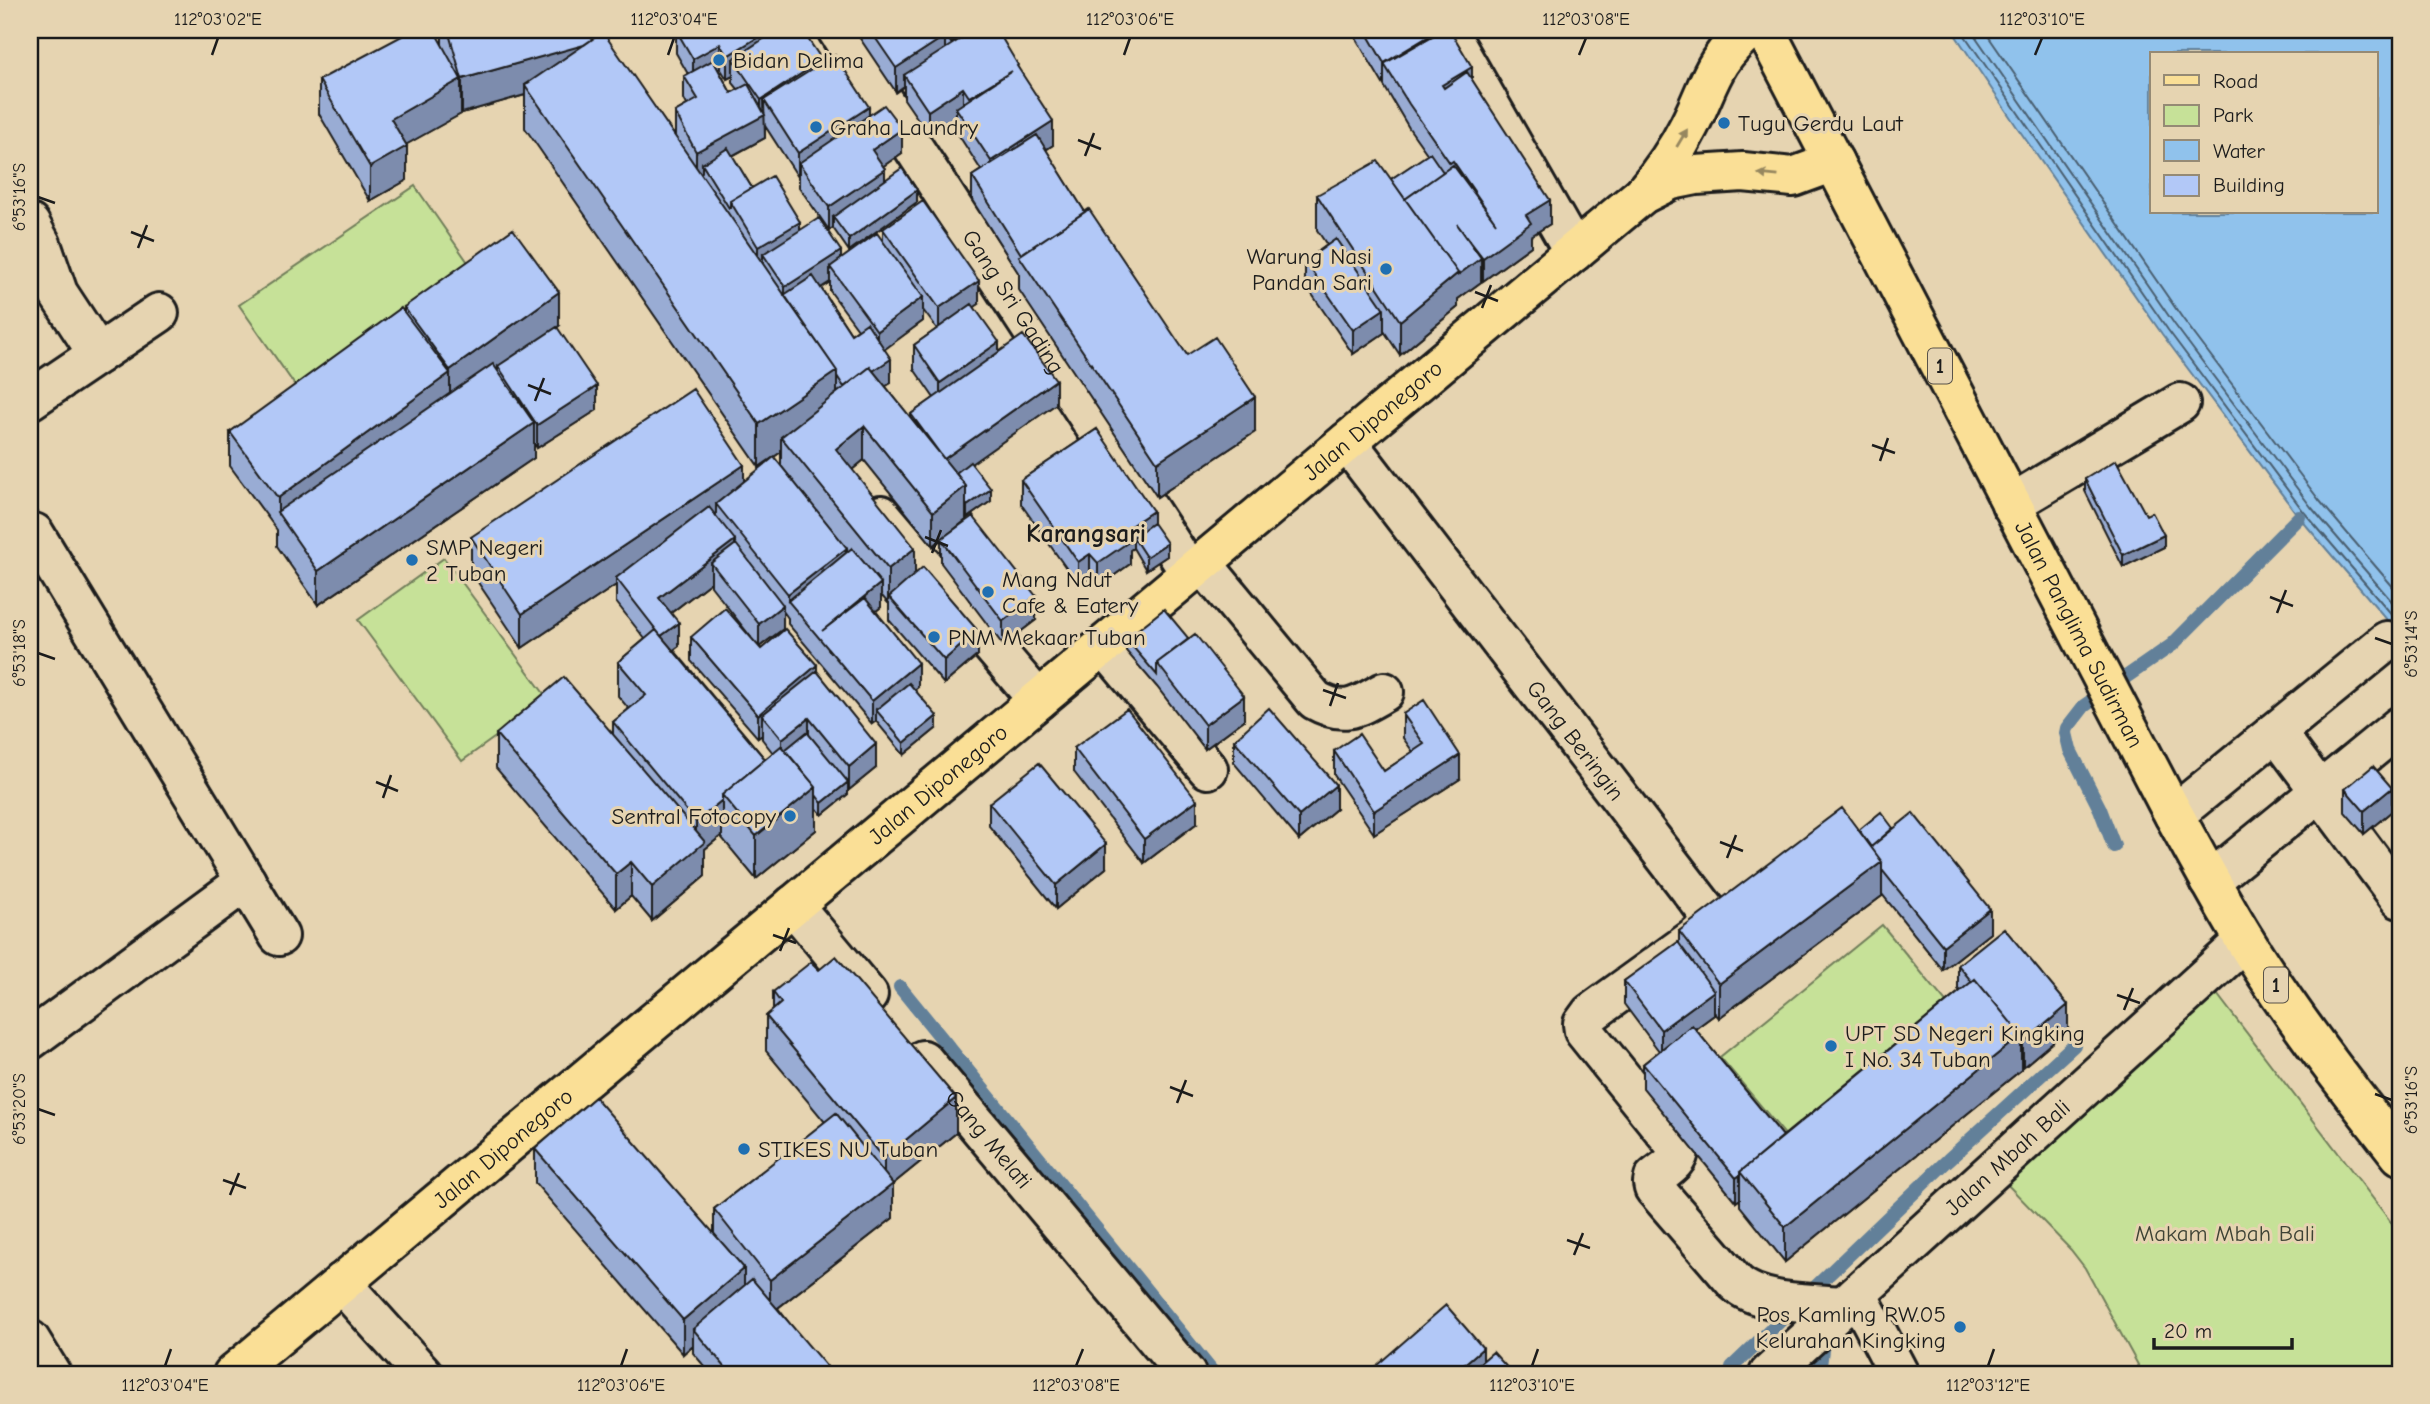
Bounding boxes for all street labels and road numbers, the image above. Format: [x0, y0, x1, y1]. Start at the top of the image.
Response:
street label: Gang Sri Gading [956, 225, 1070, 379]
road number: 1 [1928, 348, 1952, 384]
street label: Jalan Diponegoro [1298, 355, 1448, 487]
street label: Jalan Panglima Sudirman [2009, 516, 2149, 752]
street label: Gang Beringin [1521, 675, 1630, 806]
street label: Jalan Diponegoro [863, 719, 1013, 851]
road number: 1 [2264, 968, 2288, 1002]
street label: Jalan Diponegoro [428, 1082, 578, 1214]
street label: Gang Melati [940, 1084, 1038, 1194]
street label: Jalan Mbah Bali [1939, 1094, 2076, 1221]

